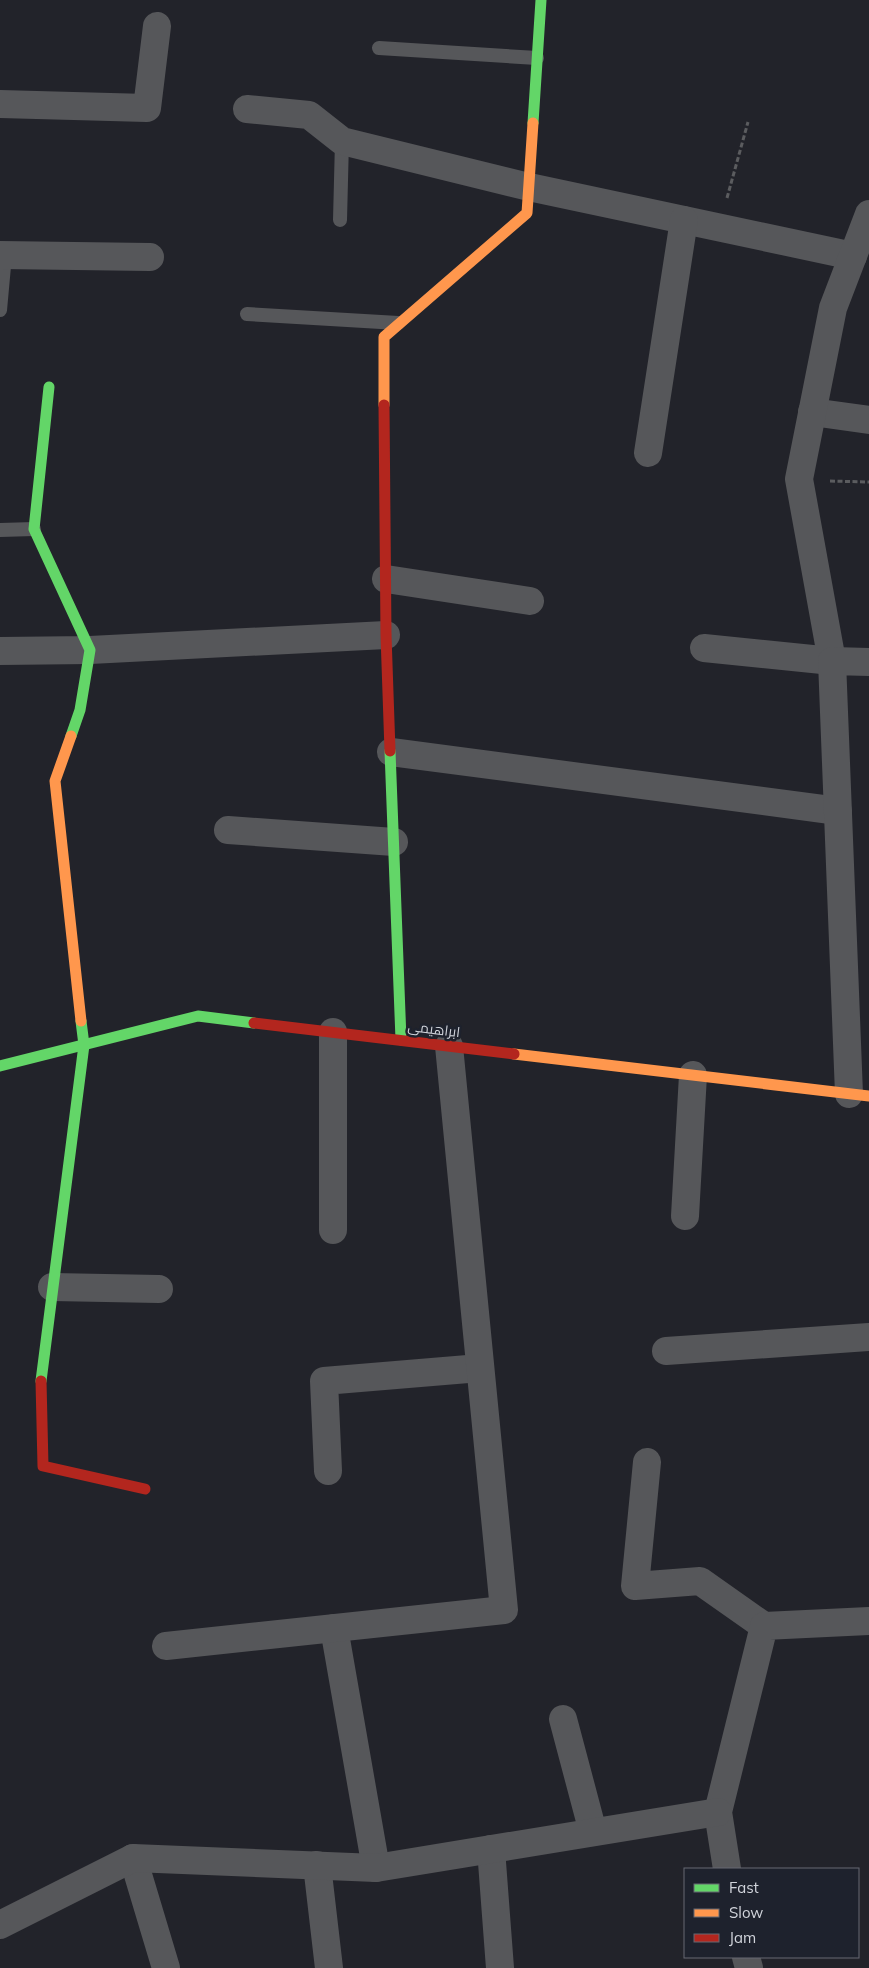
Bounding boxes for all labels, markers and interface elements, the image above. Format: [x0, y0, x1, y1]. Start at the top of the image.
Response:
street label: ابراهیمی [407, 1017, 461, 1041]
legend [684, 1868, 859, 1958]
text: Fast [729, 1878, 759, 1897]
text: Slow [729, 1903, 763, 1922]
text: Jam [729, 1928, 756, 1947]

